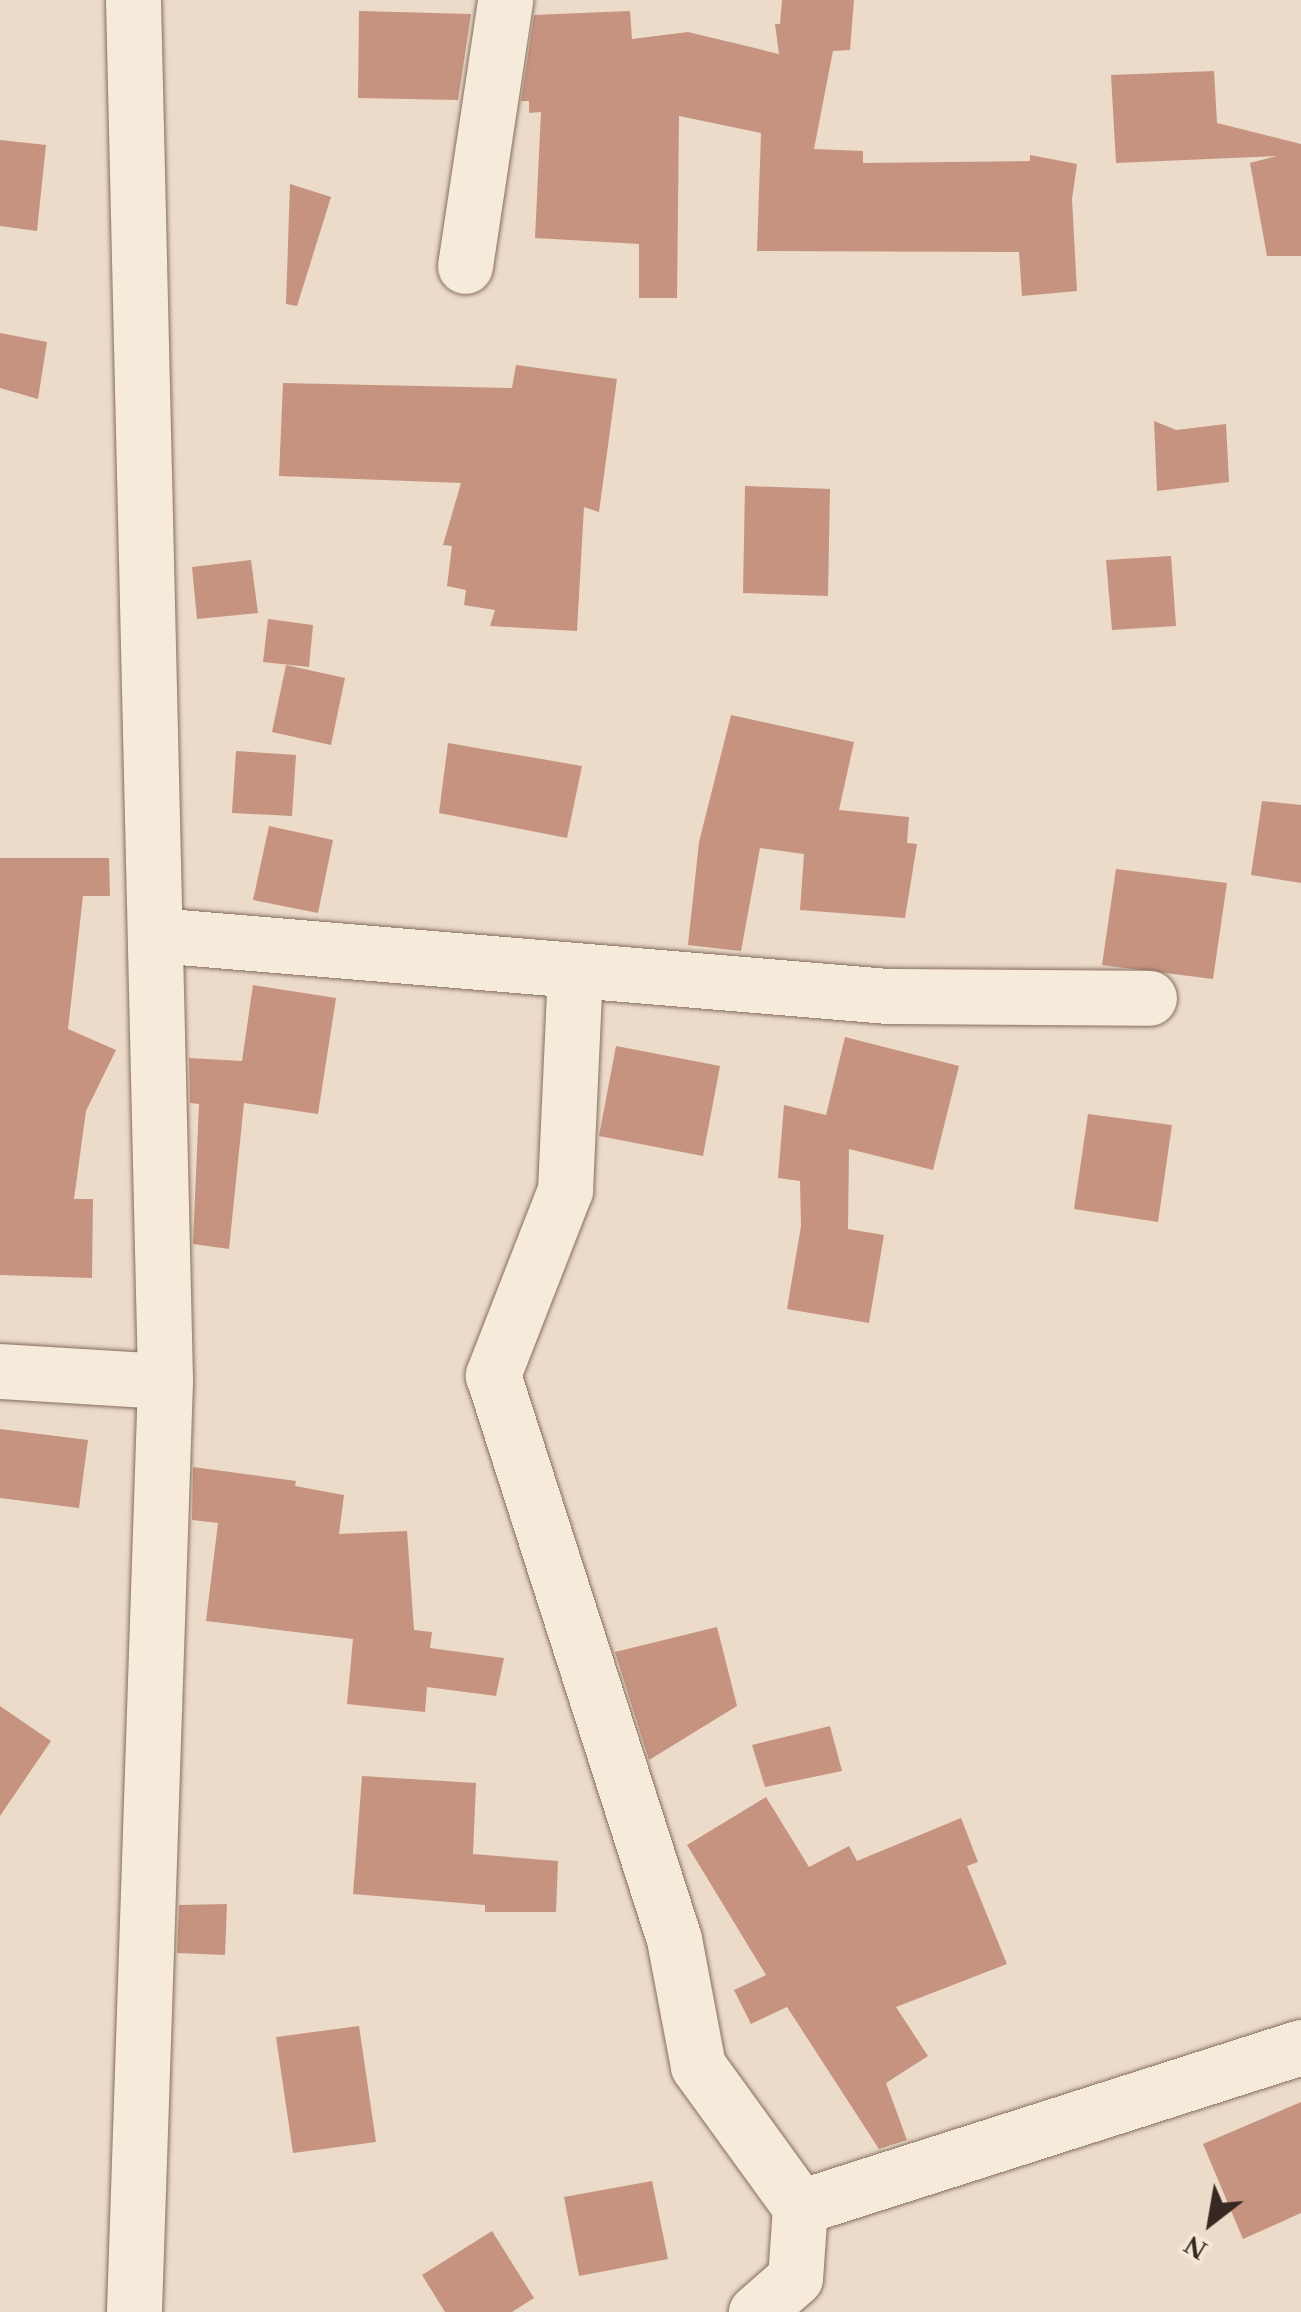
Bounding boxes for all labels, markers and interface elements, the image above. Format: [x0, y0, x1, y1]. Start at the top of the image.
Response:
north arrow [1161, 2172, 1261, 2272]
text: N [1179, 2230, 1212, 2267]

